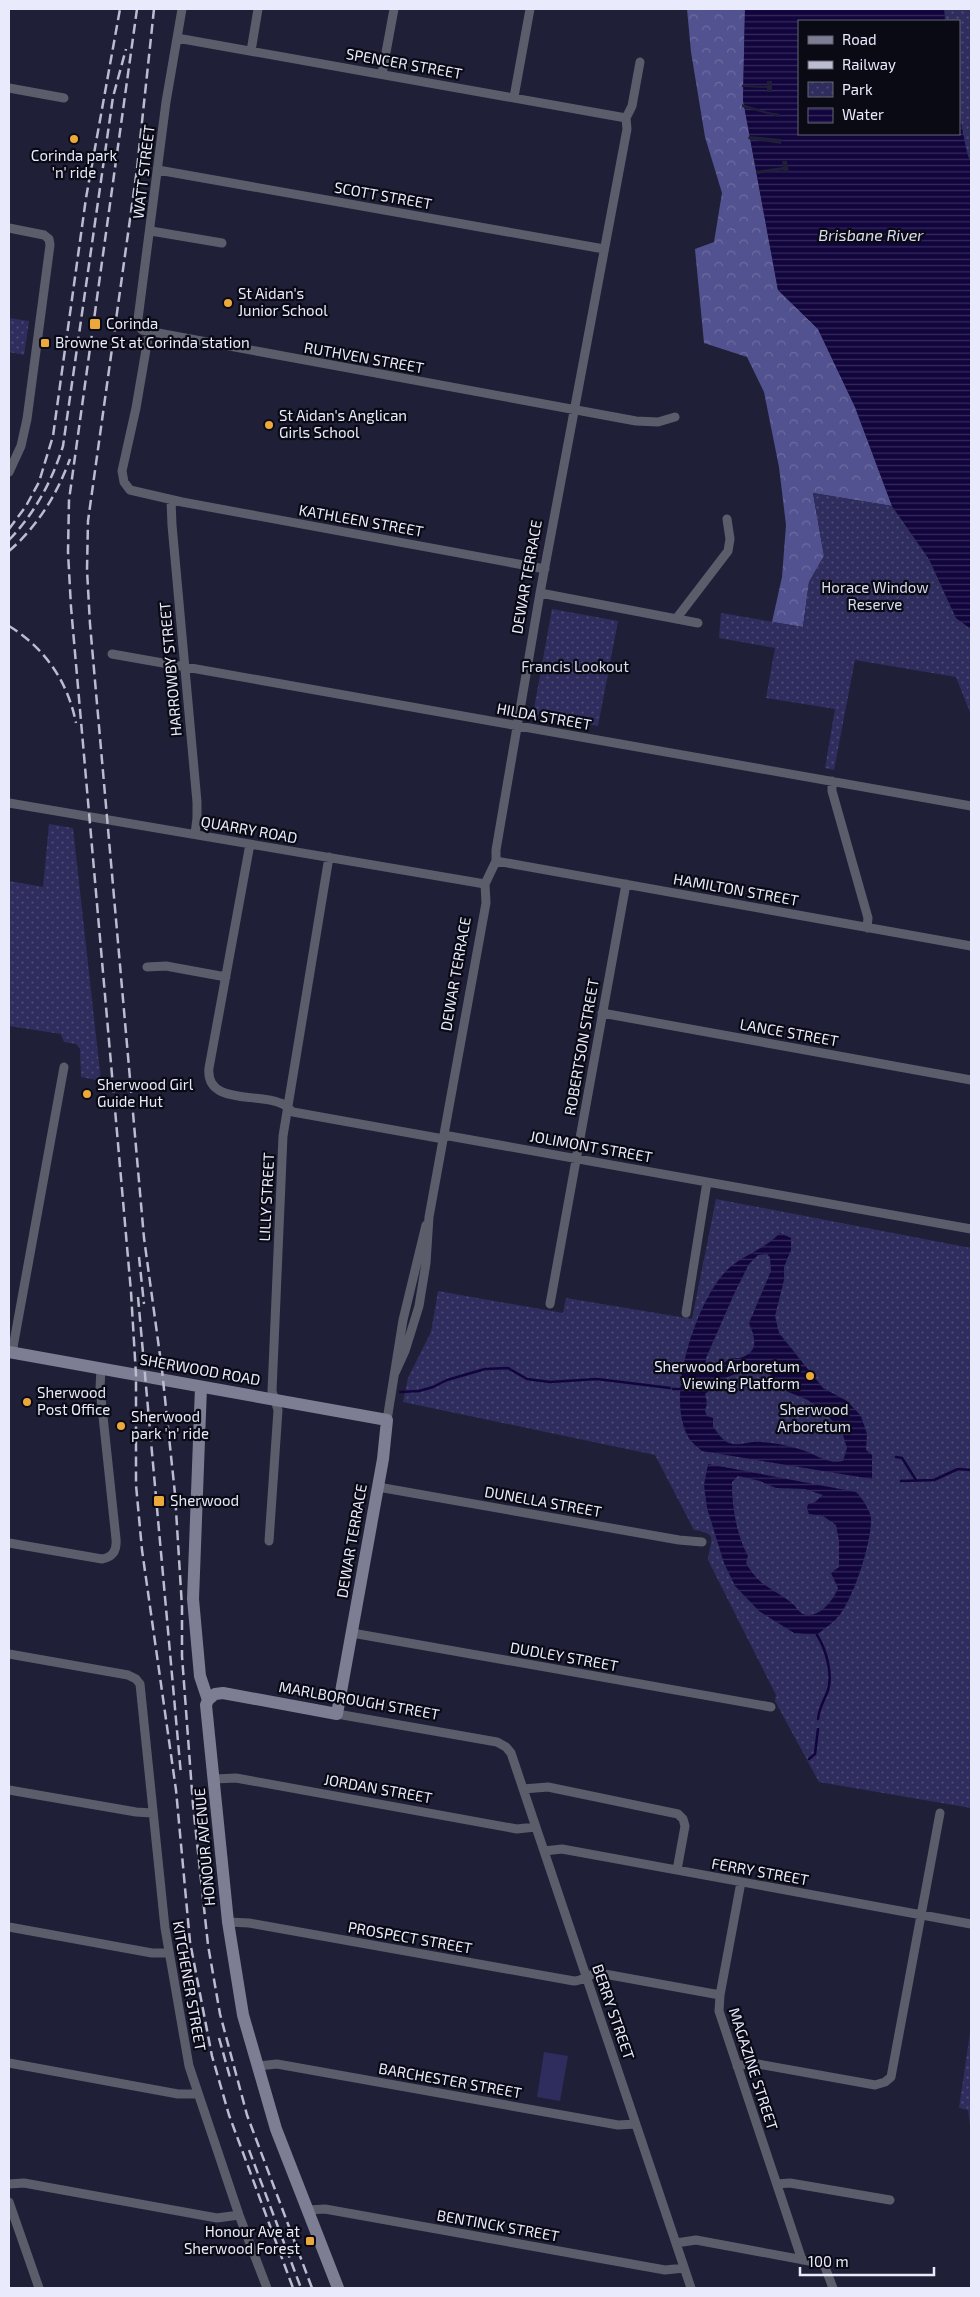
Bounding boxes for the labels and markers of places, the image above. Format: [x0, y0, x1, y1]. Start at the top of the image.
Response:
marker: Corinda park 'n' ride [68, 133, 80, 145]
place label: Corinda park 'n' ride [31, 146, 118, 181]
place label: St Aidan's Junior School [238, 284, 328, 319]
marker: St Aidan's Junior School [222, 297, 234, 309]
place label: Corinda [106, 314, 158, 332]
marker: Corinda [88, 317, 102, 331]
place label: Browne St at Corinda station [55, 333, 250, 351]
marker: Browne St at Corinda station [39, 337, 51, 349]
place label: St Aidan's Anglican Girls School [279, 406, 407, 441]
marker: St Aidan's Anglican Girls School [263, 419, 275, 431]
place label: Sherwood Girl Guide Hut [97, 1075, 194, 1110]
marker: Sherwood Girl Guide Hut [81, 1088, 93, 1100]
place label: Sherwood Arboretum Viewing Platform [654, 1357, 800, 1392]
marker: Sherwood Arboretum Viewing Platform [804, 1370, 816, 1382]
place label: Sherwood Post Office [37, 1383, 110, 1418]
marker: Sherwood Post Office [21, 1396, 33, 1408]
place label: Sherwood park 'n' ride [131, 1407, 209, 1442]
marker: Sherwood park 'n' ride [115, 1420, 127, 1432]
place label: Sherwood [170, 1491, 239, 1509]
marker: Sherwood [152, 1494, 166, 1508]
place label: Honour Ave at Sherwood Forest [184, 2222, 300, 2257]
marker: Honour Ave at Sherwood Forest [304, 2235, 316, 2247]

